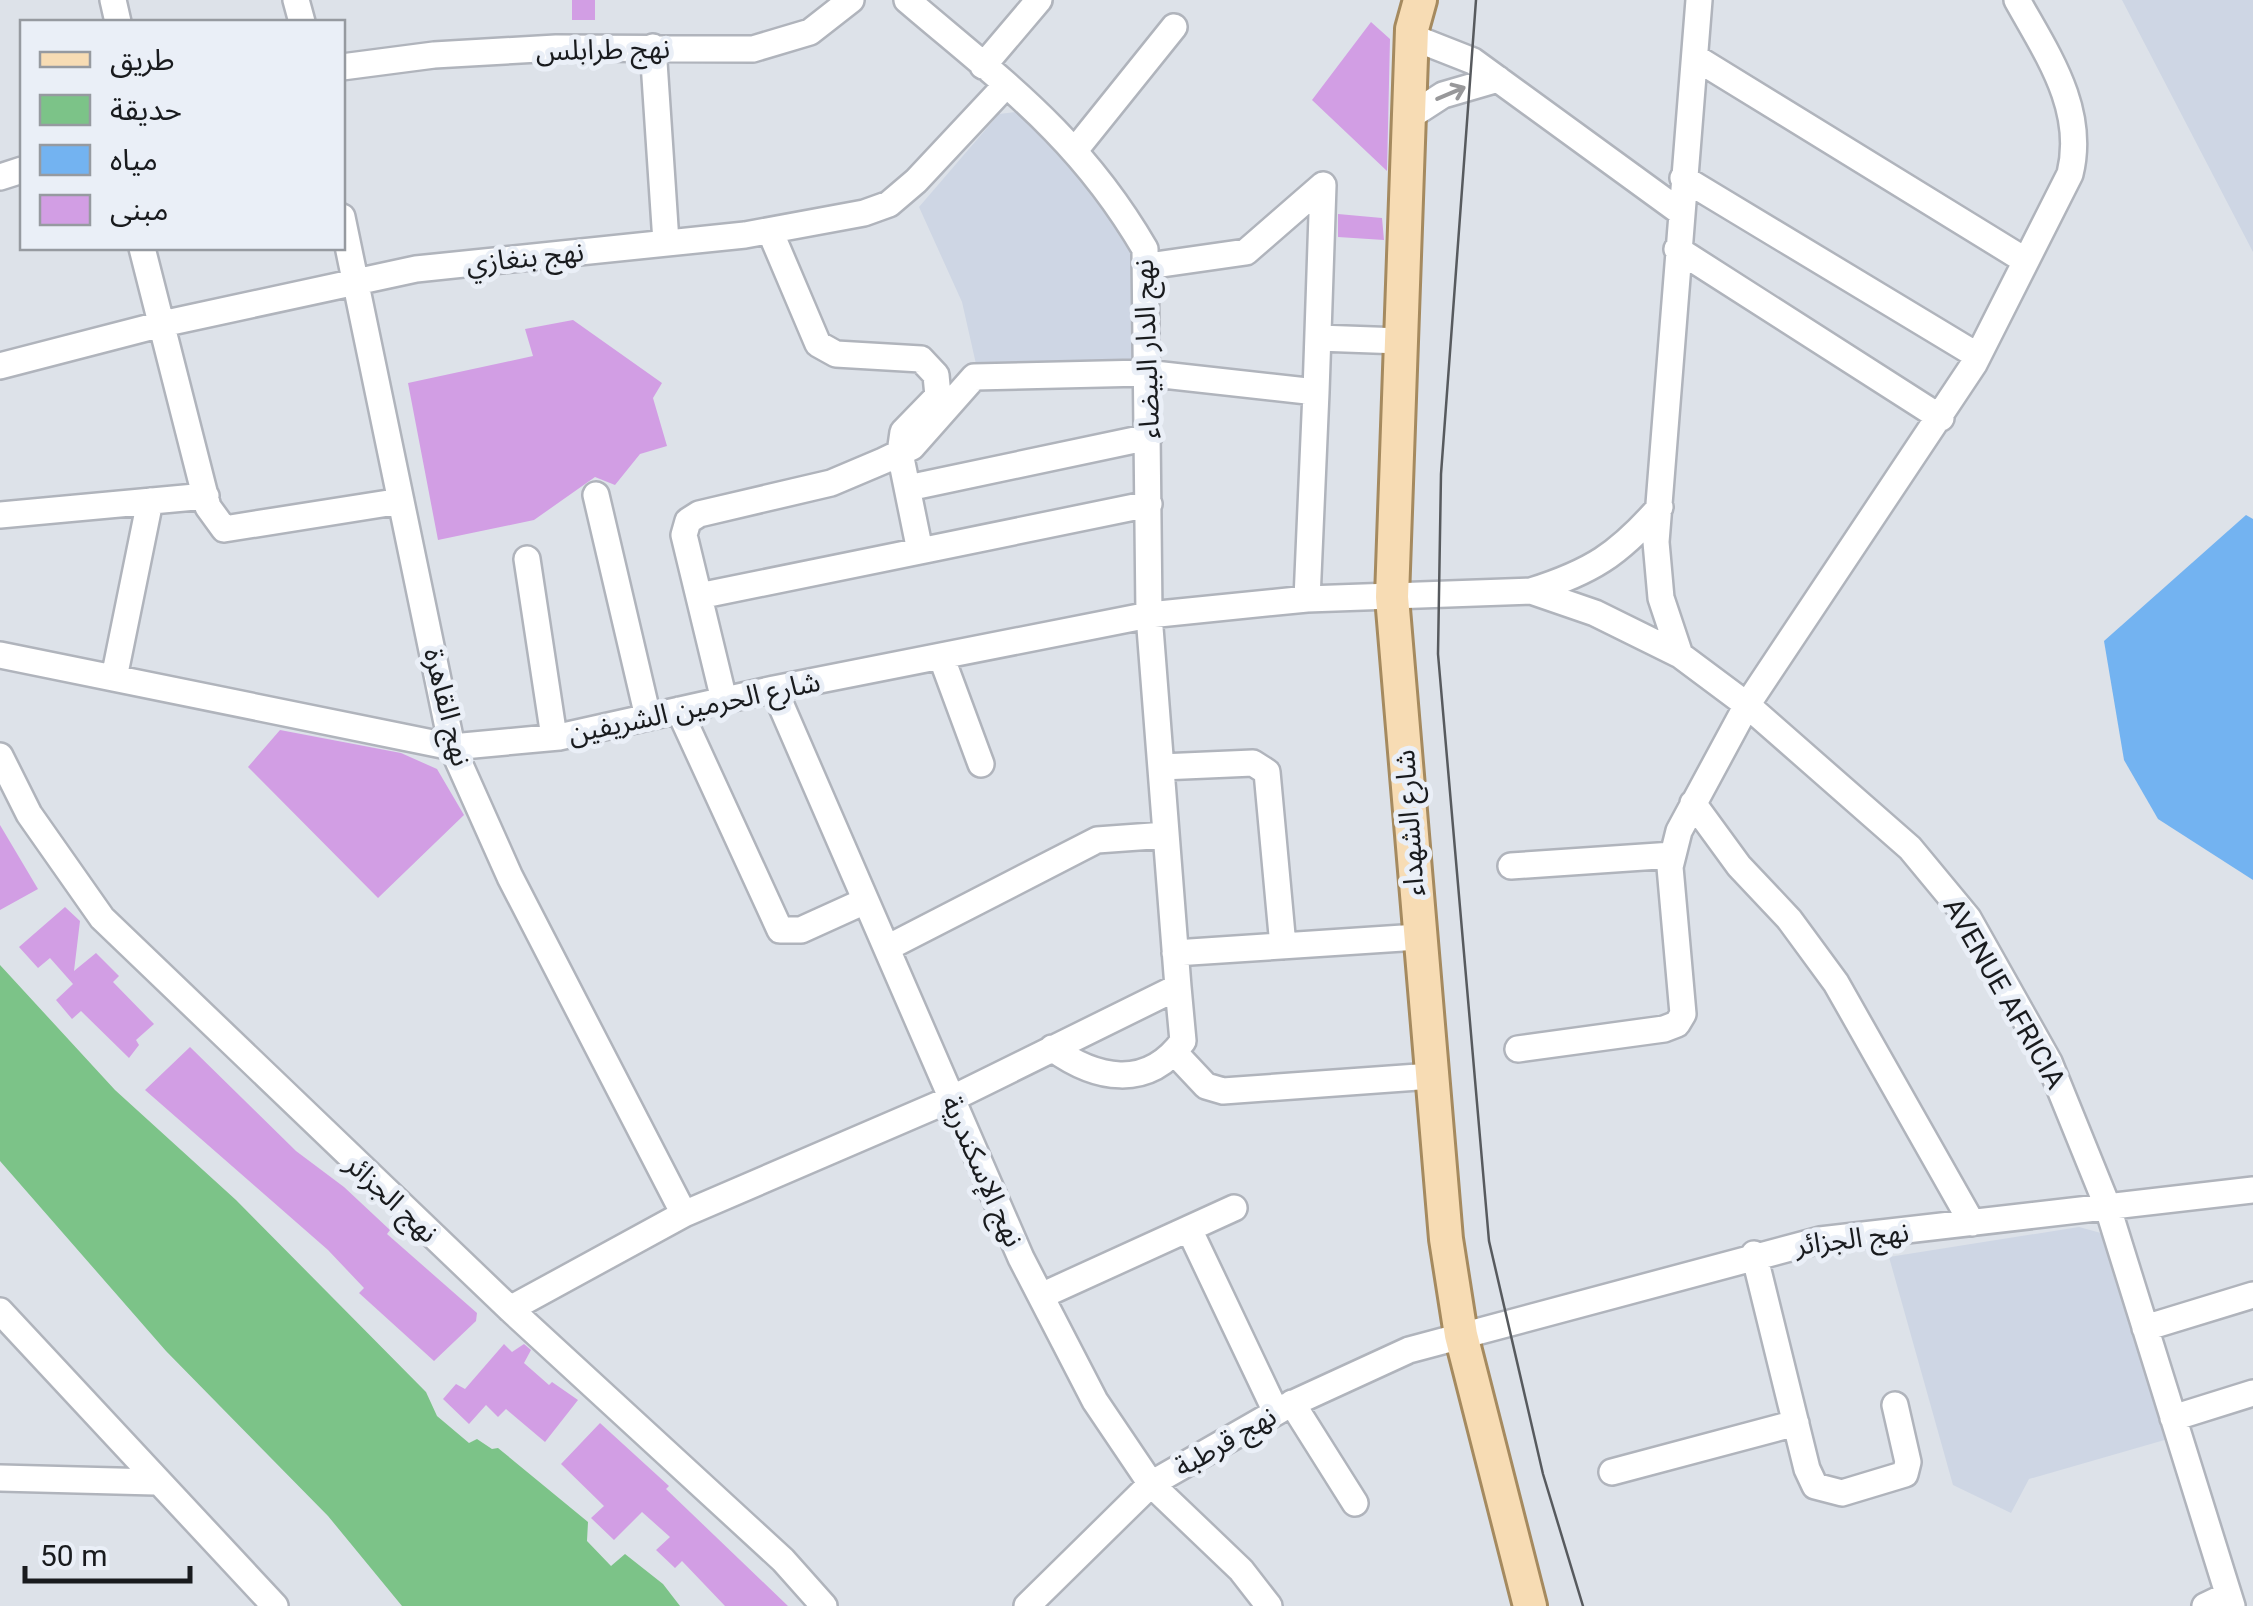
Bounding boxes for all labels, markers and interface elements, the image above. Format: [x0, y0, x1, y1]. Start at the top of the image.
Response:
legend [20, 20, 345, 250]
street label: نهج طرابلس [536, 32, 671, 71]
text: طريق [110, 42, 175, 78]
one-way arrow [1435, 83, 1466, 101]
text: حديقة [110, 92, 182, 127]
text: مياه [110, 142, 158, 177]
text: مبنى [110, 192, 168, 227]
street label: نهج بنغازي [465, 235, 586, 285]
street label: نهج الدار البيضاء [1127, 258, 1170, 439]
street label: نهج القاهرة [413, 645, 478, 770]
street label: شارع الحرمين الشريفين [565, 665, 824, 754]
street label: شارع الشهداء [1388, 748, 1435, 897]
street label: AVENUE AFRICIA [1937, 892, 2073, 1095]
street label: نهج الإسكندرية [931, 1091, 1031, 1253]
street label: نهج الجزائر [335, 1147, 445, 1252]
street label: نهج الجزائر [1792, 1215, 1911, 1266]
street label: نهج قرطبة [1169, 1399, 1284, 1487]
scale bar [25, 1521, 190, 1583]
text: 50 m [40, 1538, 107, 1573]

